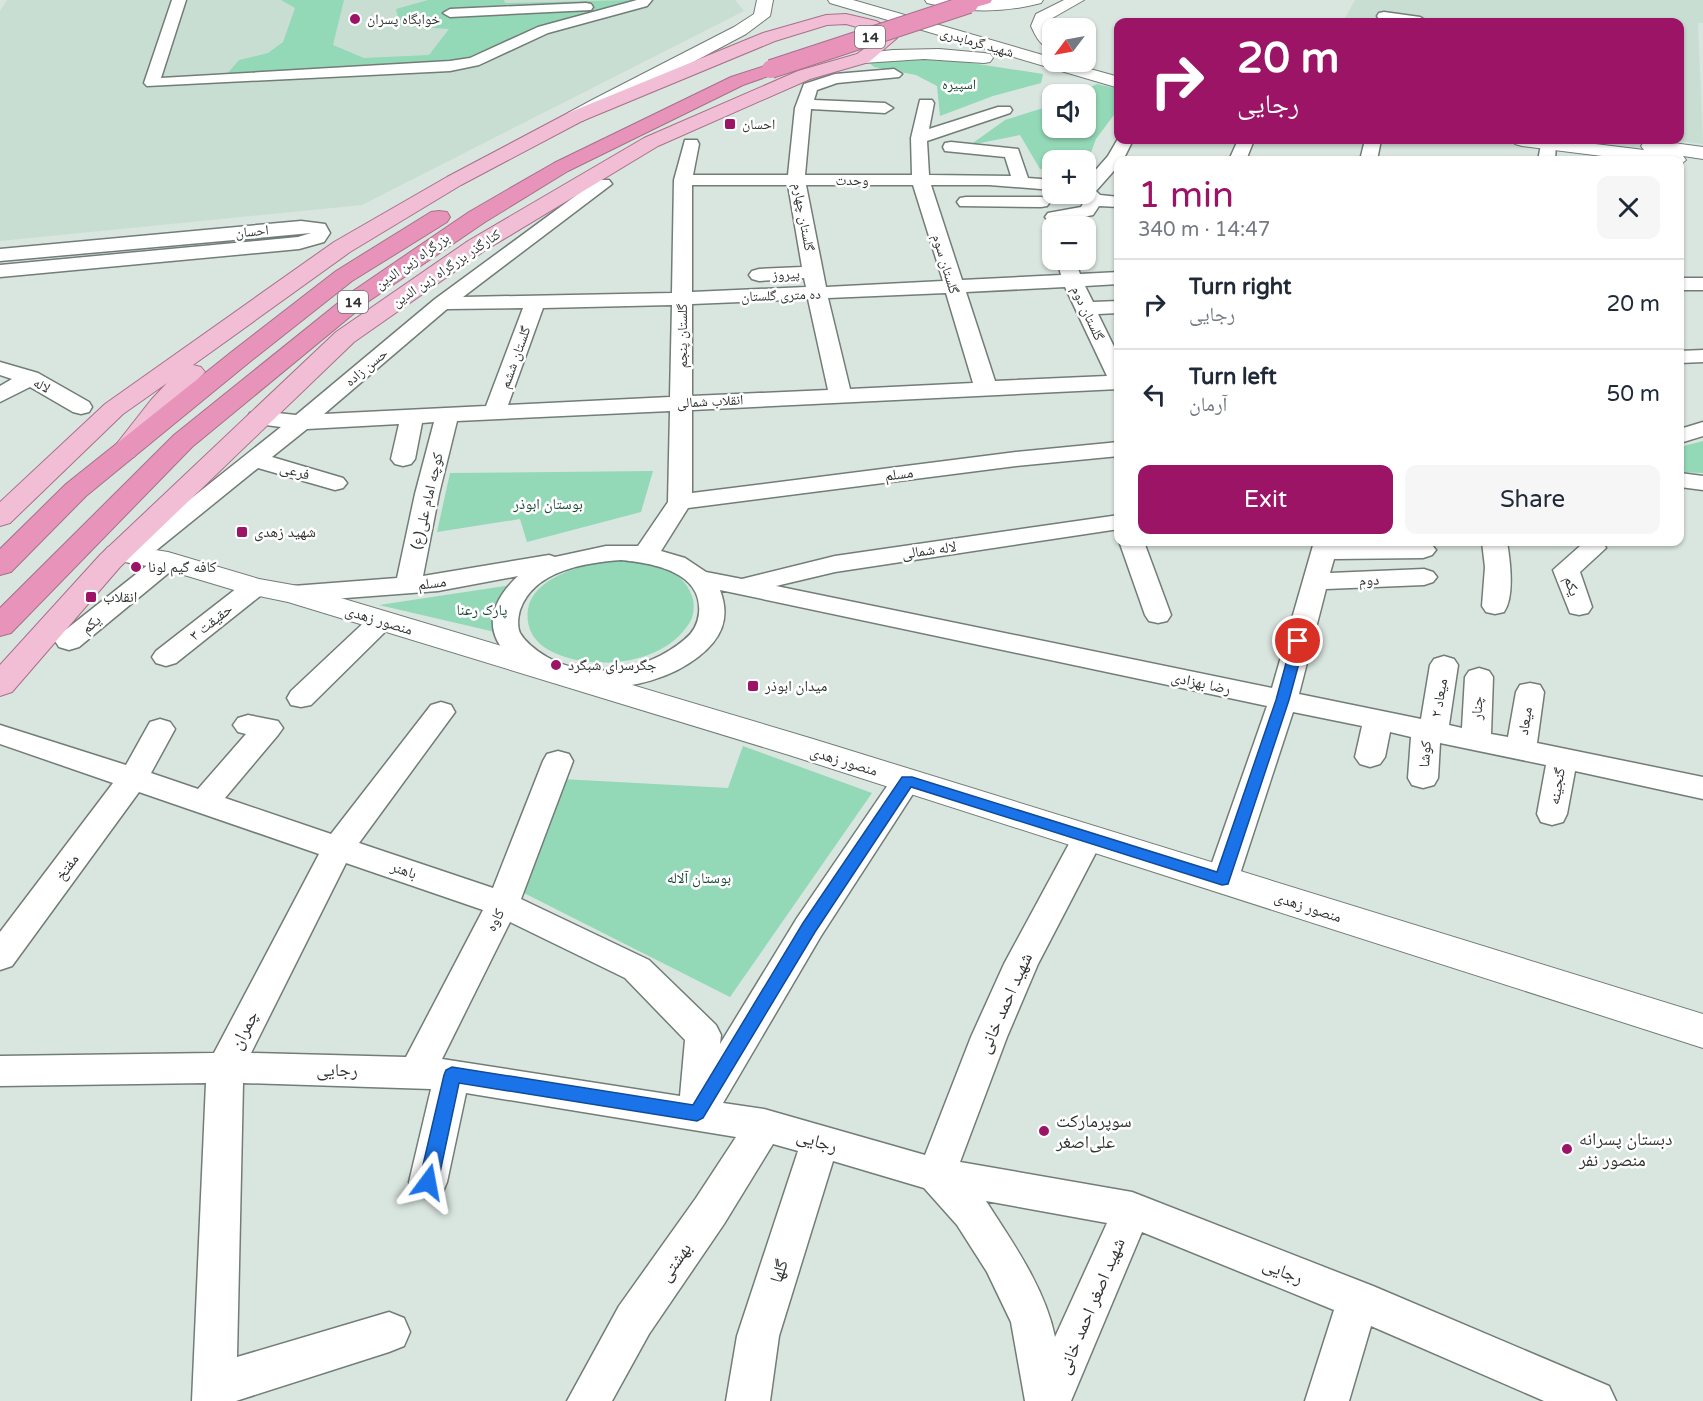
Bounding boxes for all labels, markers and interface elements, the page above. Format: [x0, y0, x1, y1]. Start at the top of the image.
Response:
place label: خوابگاه پسران [367, 11, 440, 28]
marker: خوابگاه پسران [348, 12, 362, 26]
north arrow [1042, 18, 1096, 72]
map controls [1042, 18, 1096, 270]
street label: شهید گرمابدری [938, 24, 1016, 61]
road number: 14 [855, 26, 885, 48]
text: 20 m [1237, 33, 1339, 84]
icon: right [1138, 42, 1216, 120]
park label: اسپیره [942, 76, 976, 93]
button: sound [1042, 84, 1096, 138]
text: رجایی [1237, 88, 1299, 121]
place label: احسان [742, 116, 775, 133]
marker: احسان [723, 117, 737, 131]
button: + [1042, 150, 1096, 204]
street label: وحدت [836, 172, 868, 189]
text: 1 min [1138, 174, 1234, 217]
button: close [1597, 176, 1660, 239]
street label: گلستان چهارم [788, 182, 818, 253]
button: − [1042, 216, 1096, 270]
text: 340 m · 14:47 [1138, 218, 1270, 242]
street label: احسان [235, 222, 269, 241]
street label: کنارگذر بزرگراه زین الدین [389, 226, 504, 311]
street label: بزرگراه زین الدین [372, 229, 453, 293]
street label: گلستان سوم [927, 232, 963, 297]
street label: پیروز [771, 265, 800, 284]
text: Turn right [1189, 274, 1291, 300]
street label: گلستان دوم [1067, 283, 1108, 344]
street label: ده متری گلستان [741, 286, 821, 305]
icon: right [1138, 288, 1171, 321]
road number: 14 [338, 291, 368, 313]
text: 20 m [1606, 291, 1660, 317]
text: رجایی [1189, 303, 1235, 327]
street label: گلستان پنجم [674, 304, 692, 368]
street label: گلستان ششم [496, 324, 536, 391]
street label: حسن زاده [342, 345, 391, 390]
text: Turn left [1189, 364, 1277, 390]
street label: لاله [30, 374, 53, 397]
icon: left [1138, 378, 1171, 411]
text: 50 m [1606, 381, 1660, 407]
street label: انقلاب شمالی [676, 391, 744, 412]
text: آرمان [1189, 393, 1227, 417]
street label: کوچه امام علی(ع) [407, 451, 448, 551]
street label: فرعی [278, 458, 312, 485]
street label: مسلم [884, 463, 914, 486]
button: Exit [1138, 465, 1393, 534]
button: Share [1405, 465, 1660, 534]
park label: بوستان ابوذر [512, 495, 583, 514]
place label: شهید زهدی [254, 523, 316, 542]
marker: شهید زهدی [235, 525, 249, 539]
street label: لاله شمالی [901, 537, 958, 564]
place label: کافه گیم لونا [148, 558, 217, 577]
marker: کافه گیم لونا [129, 560, 143, 574]
street label: دوم [1358, 570, 1380, 591]
street label: مسلم [417, 572, 447, 595]
street label: یکم [1559, 574, 1584, 599]
place label: انقلاب [103, 588, 137, 606]
marker: انقلاب [84, 590, 98, 604]
street label: حقیقت ۳ [186, 599, 236, 644]
street label: منصور زهدی [343, 601, 415, 640]
park label: پارک رعنا [456, 601, 508, 619]
street label: یکم [78, 611, 105, 638]
pin [1272, 615, 1323, 666]
icon: arrive [1281, 624, 1314, 657]
place label: جگرسرای شبگرد [568, 656, 657, 675]
marker: جگرسرای شبگرد [549, 658, 563, 672]
street label: رضا بهزادی [1169, 668, 1233, 699]
place label: میدان ابوذر [764, 677, 827, 696]
street label: میعاد ۲ [1427, 677, 1451, 719]
marker: میدان ابوذر [746, 679, 760, 693]
street label: چنار [1467, 695, 1487, 721]
street label: میعاد [1514, 705, 1536, 736]
street label: کوشا [1415, 740, 1435, 768]
street label: منصور زهدی [808, 742, 880, 781]
street label: گنجینه [1545, 766, 1569, 806]
street label: مفتخ [51, 850, 84, 884]
street label: باهنر [388, 857, 419, 883]
park label: بوستان آلاله [667, 869, 731, 888]
street label: منصور زهدی [1272, 888, 1344, 927]
street label: کاوه [482, 906, 508, 934]
street label: شهید احمد خانی [973, 949, 1037, 1057]
street label: چمران [225, 1007, 263, 1053]
street label: رجایی [316, 1059, 358, 1081]
place label: سوپرمارکت علی‌اصغر [1055, 1110, 1132, 1153]
street label: رجایی [794, 1124, 840, 1158]
marker: سوپرمارکت علی‌اصغر [1037, 1124, 1051, 1138]
place label: دبستان پسرانه منصور نفر [1578, 1128, 1672, 1171]
marker: دبستان پسرانه منصور نفر [1560, 1142, 1574, 1156]
position arrow [396, 1150, 460, 1214]
street label: شهید اصغر احمد خانی [1052, 1235, 1130, 1377]
street label: بهشتی [654, 1238, 696, 1286]
street label: رجایی [1260, 1253, 1306, 1289]
street label: گلها [765, 1256, 793, 1285]

